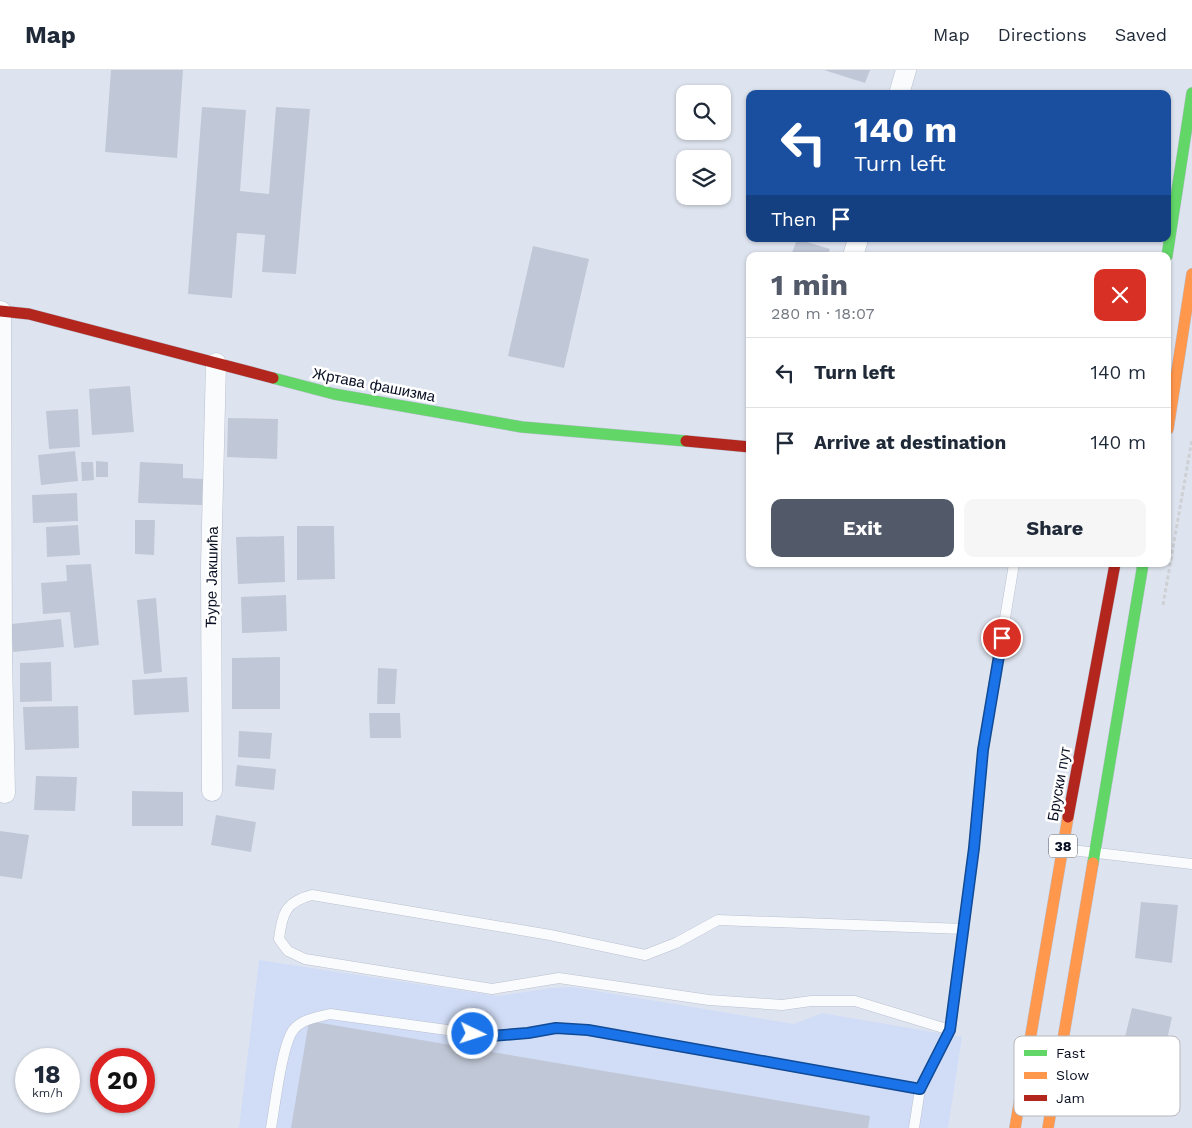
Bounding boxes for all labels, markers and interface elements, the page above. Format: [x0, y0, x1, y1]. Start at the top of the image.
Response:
text: Map [25, 21, 76, 49]
text: Map [933, 24, 970, 45]
text: Directions [998, 24, 1087, 45]
text: Saved [1115, 24, 1167, 45]
map controls [676, 85, 731, 205]
button: search [676, 85, 731, 140]
text: 140 m [854, 109, 957, 151]
icon: left [771, 110, 836, 175]
button: layers [676, 150, 731, 205]
text: Turn left [854, 151, 946, 176]
icon: arrive [827, 205, 855, 233]
text: Then [771, 208, 817, 231]
text: 1 min [771, 267, 848, 302]
button: close [1094, 269, 1146, 321]
text: 280 m · 18:07 [771, 304, 875, 323]
icon: left [771, 359, 799, 387]
text: Turn left [814, 361, 895, 384]
text: 140 m [1091, 361, 1146, 384]
street label: Жртава фашизма [311, 364, 438, 406]
icon: arrive [771, 429, 799, 457]
text: Arrive at destination [814, 431, 1006, 454]
text: 140 m [1091, 431, 1146, 454]
button: Exit [771, 499, 954, 557]
button: Share [964, 499, 1146, 557]
street label: Ђуре Јакшића [202, 525, 222, 628]
pin [981, 617, 1023, 659]
icon: arrive [988, 624, 1016, 652]
street label: Бруски пут [1044, 745, 1074, 823]
road number: 38 [1049, 834, 1077, 858]
position arrow [446, 1007, 498, 1059]
legend [1014, 1036, 1180, 1116]
text: Fast [1056, 1045, 1085, 1061]
speed limit sign: 20 [90, 1048, 155, 1113]
text: 18 [34, 1060, 61, 1089]
text: Slow [1056, 1067, 1089, 1083]
text: km/h [32, 1086, 63, 1100]
text: Jam [1056, 1090, 1085, 1106]

